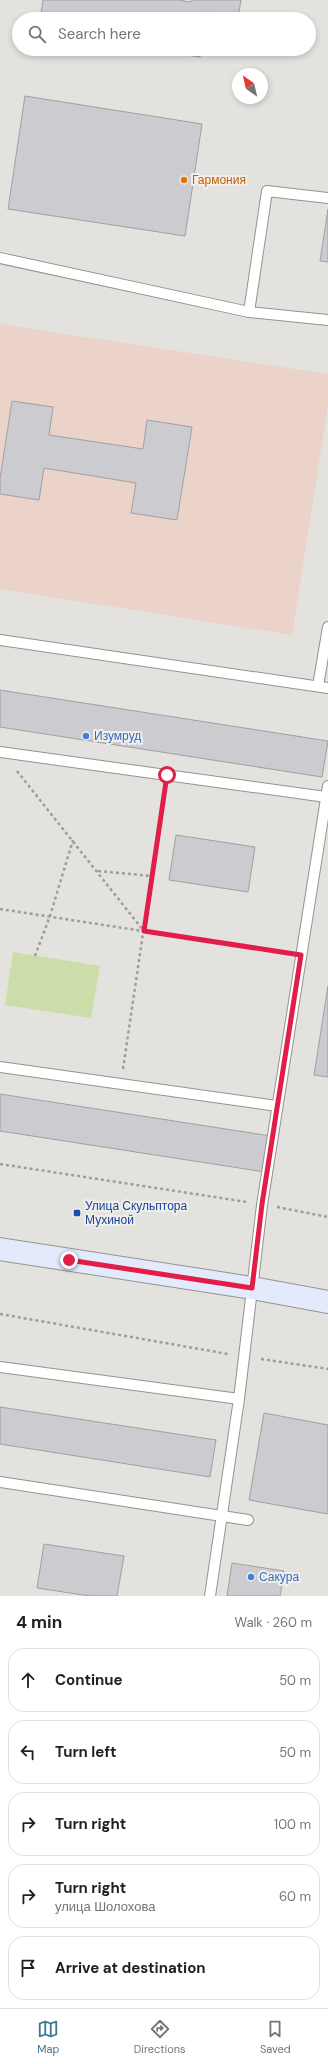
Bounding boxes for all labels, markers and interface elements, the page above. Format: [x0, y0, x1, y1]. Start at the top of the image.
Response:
search box [12, 12, 316, 56]
icon: search [26, 23, 48, 45]
text: Search here [58, 24, 141, 44]
north arrow [232, 68, 268, 104]
place label: Гармония [192, 172, 246, 188]
marker: Гармония [179, 175, 189, 185]
place label: Изумруд [94, 728, 141, 744]
marker: Изумруд [81, 731, 91, 741]
route start [158, 766, 176, 784]
place label: Улица Скульптора Мухиной [85, 1198, 188, 1228]
marker: Улица Скульптора Мухиной [72, 1208, 82, 1218]
route end [60, 1251, 78, 1269]
place label: Сакура [259, 1569, 299, 1585]
marker: Сакура [246, 1572, 256, 1582]
text: 4 min [16, 1611, 62, 1633]
text: Walk · 260 m [234, 1614, 312, 1631]
icon: ahead [17, 1669, 39, 1691]
text: Continue [55, 1670, 123, 1690]
text: 50 m [279, 1672, 311, 1689]
icon: left [17, 1741, 39, 1763]
text: Turn left [55, 1742, 116, 1762]
text: 50 m [279, 1744, 311, 1761]
icon: right [17, 1813, 39, 1835]
text: Turn right [55, 1814, 126, 1834]
text: 100 m [274, 1816, 311, 1833]
text: Turn right [55, 1878, 126, 1898]
icon: right [17, 1885, 39, 1907]
text: 60 m [279, 1888, 311, 1905]
text: улица Шолохова [55, 1898, 155, 1915]
icon: arrive [17, 1957, 39, 1979]
text: Arrive at destination [55, 1958, 206, 1978]
tab: Map [37, 2018, 59, 2056]
tab: Directions [134, 2018, 186, 2056]
tab: Saved [260, 2018, 291, 2056]

